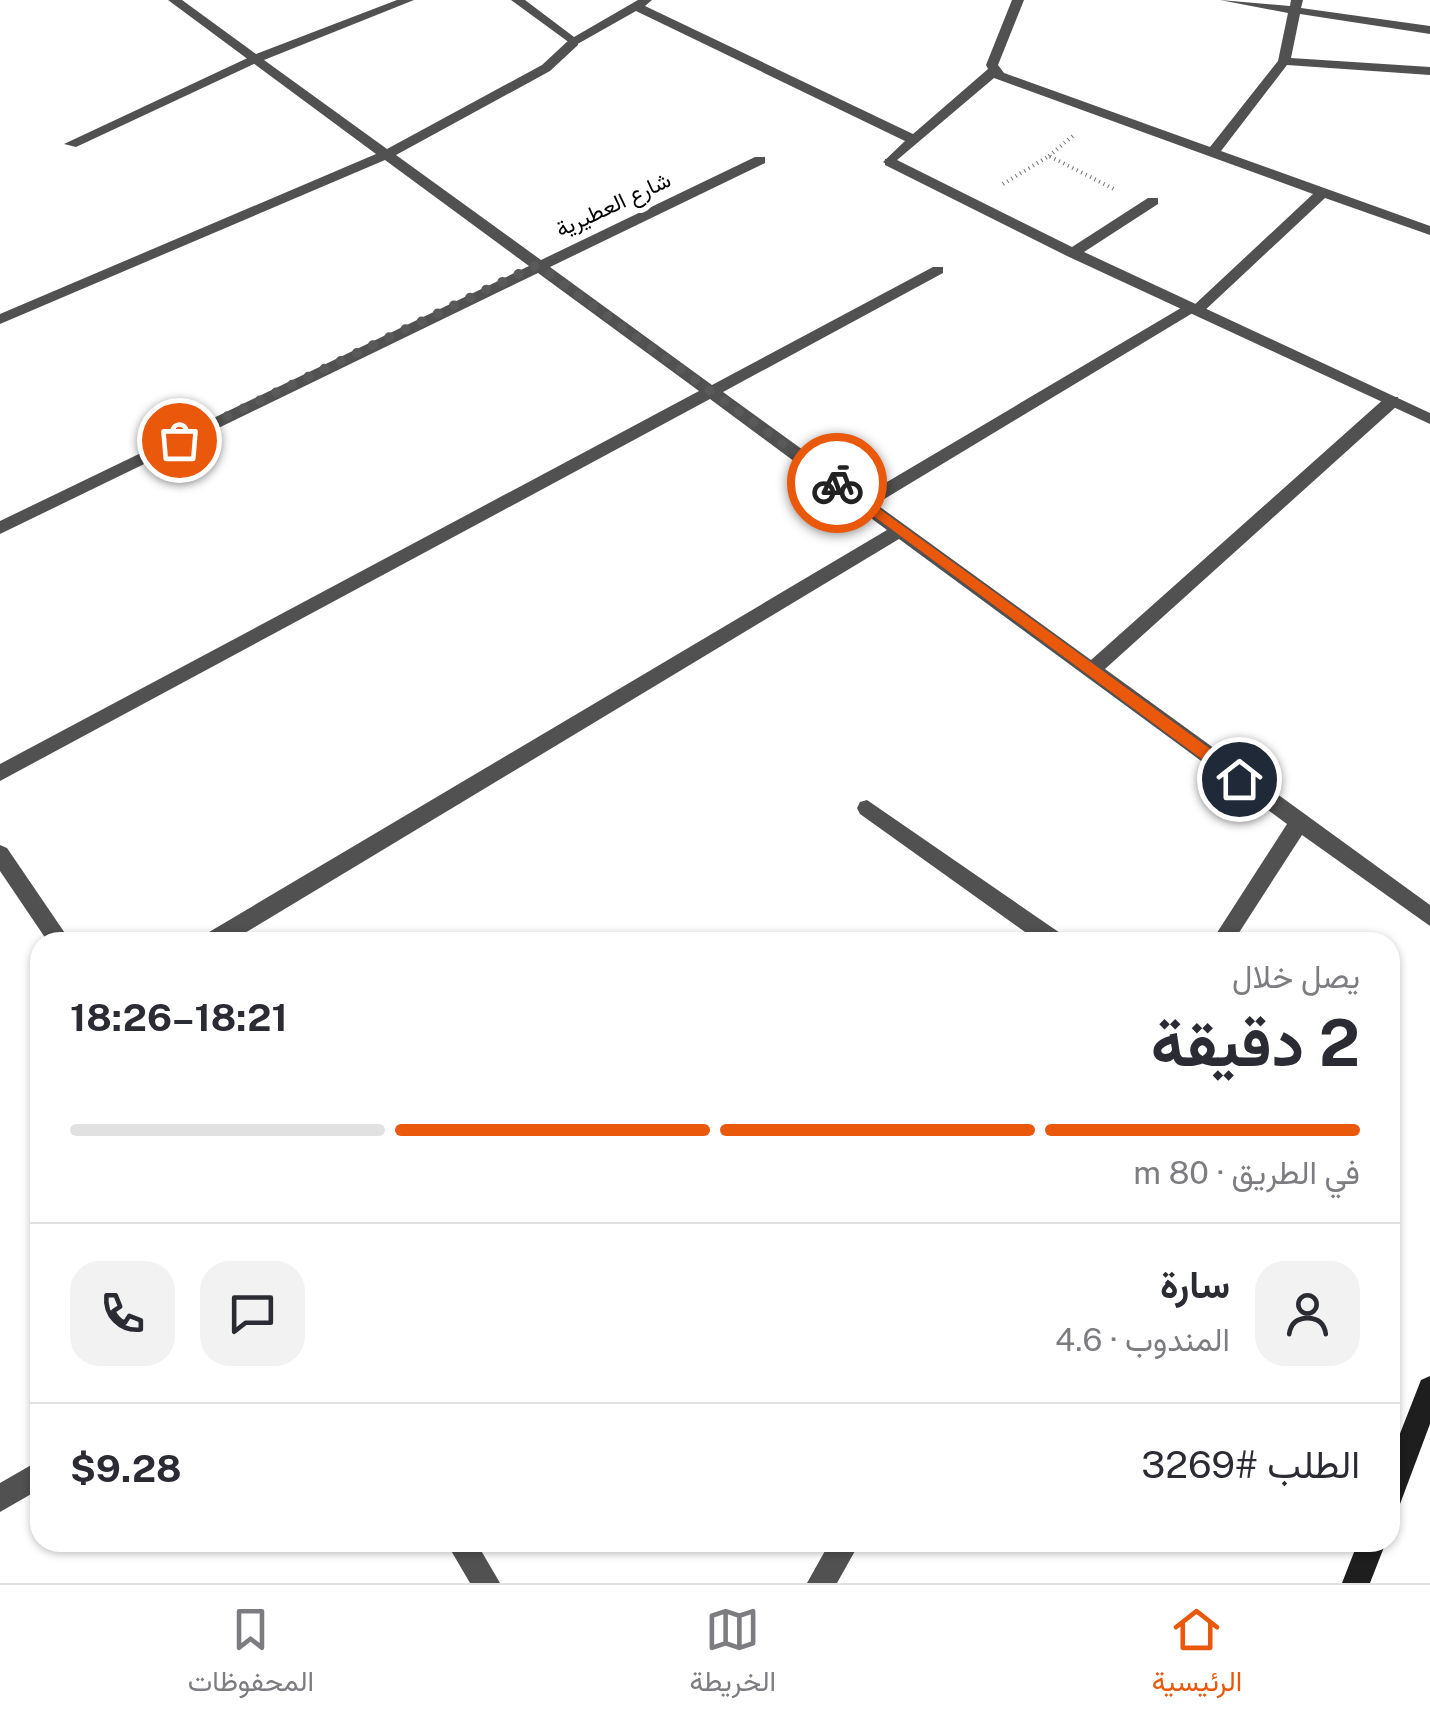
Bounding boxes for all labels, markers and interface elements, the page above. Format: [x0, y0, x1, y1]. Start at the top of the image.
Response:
street label: شارع العطيرية [551, 166, 676, 244]
pin [137, 398, 222, 483]
icon: bag [152, 413, 207, 468]
courier [787, 433, 887, 533]
icon: bike [810, 456, 865, 511]
pin [1197, 737, 1282, 822]
icon: home [1212, 752, 1267, 807]
text: يصل خلال [1232, 958, 1360, 995]
text: 18:21–18:26 [70, 995, 288, 1040]
text: 2 دقيقة [1151, 1004, 1360, 1081]
text: في الطريق · 80 m [1133, 1154, 1360, 1191]
button: phone [70, 1261, 175, 1366]
button: chat [200, 1261, 305, 1366]
button: person [1255, 1261, 1360, 1366]
text: سارة [1160, 1262, 1230, 1307]
text: المندوب · 4.6 [1055, 1321, 1230, 1358]
text: الطلب #3269 [1141, 1442, 1360, 1487]
text: $9.28 [70, 1446, 182, 1491]
tab: المحفوظات [188, 1602, 314, 1706]
tab: الخريطة [690, 1602, 776, 1706]
tab: الرئيسية [1152, 1602, 1242, 1706]

